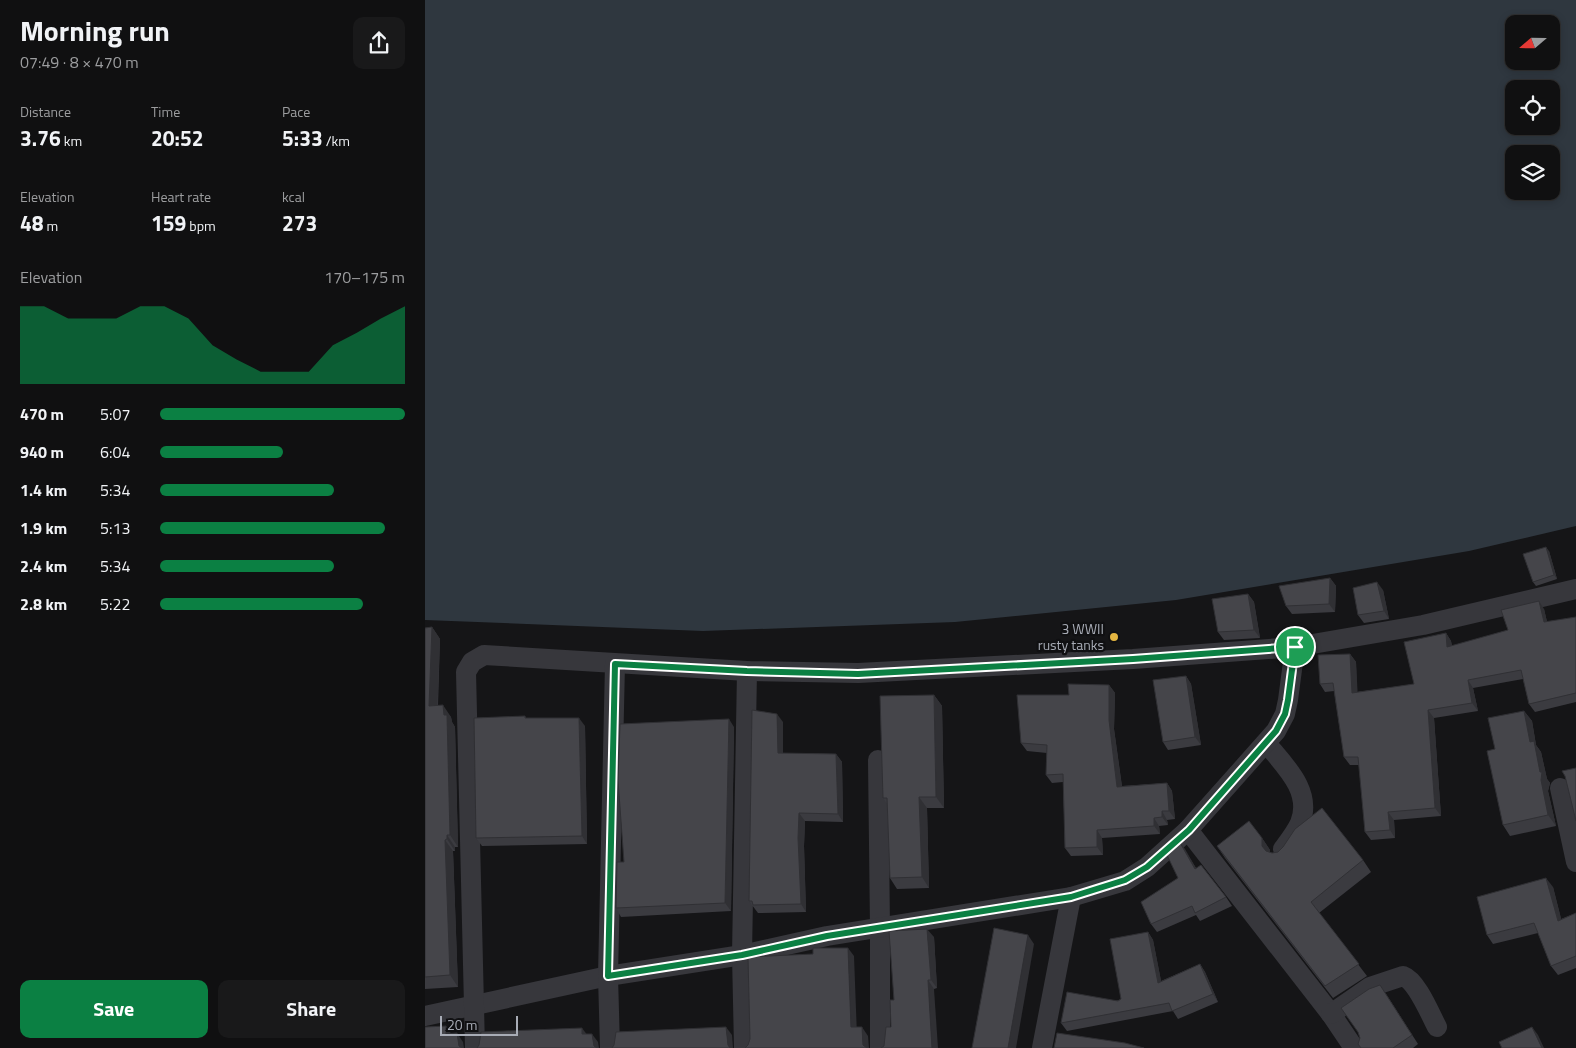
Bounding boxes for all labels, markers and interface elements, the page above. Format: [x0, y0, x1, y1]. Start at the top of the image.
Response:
text: Morning run [20, 9, 170, 52]
north arrow [1505, 15, 1560, 70]
map controls [1505, 15, 1560, 200]
button: share [353, 17, 405, 69]
text: 07:49 · 8 × 470 m [20, 50, 139, 74]
button: locate [1505, 80, 1560, 135]
text: Distance [20, 101, 71, 122]
text: Time [151, 101, 180, 122]
text: Pace [282, 101, 310, 122]
text: 3.76 [20, 122, 61, 154]
text: 20:52 [151, 122, 203, 154]
text: 5:33 [282, 122, 323, 154]
text: km [61, 130, 82, 151]
text: /km [323, 130, 350, 151]
button: layers [1505, 145, 1560, 200]
text: Elevation [20, 186, 74, 207]
text: Heart rate [151, 186, 211, 207]
text: kcal [282, 186, 305, 207]
text: 48 [20, 207, 44, 239]
text: 159 [151, 207, 186, 239]
text: 273 [282, 207, 317, 239]
text: m [44, 215, 58, 236]
text: bpm [186, 215, 216, 236]
text: Elevation [20, 265, 82, 289]
text: 170–175 m [324, 265, 405, 289]
text: 470 m [20, 402, 64, 426]
text: 5:07 [100, 402, 130, 426]
text: 940 m [20, 440, 64, 464]
text: 6:04 [100, 440, 130, 464]
text: 1.4 km [20, 478, 67, 502]
text: 5:34 [100, 478, 130, 502]
text: 1.9 km [20, 516, 67, 540]
text: 5:13 [100, 516, 130, 540]
text: 2.4 km [20, 554, 67, 578]
text: 5:34 [100, 554, 130, 578]
text: 2.8 km [20, 592, 67, 616]
text: 5:22 [100, 592, 130, 616]
place label: 3 WWII rusty tanks [1038, 618, 1104, 655]
pin [1274, 626, 1316, 668]
marker: 3 WWII rusty tanks [1108, 631, 1120, 643]
icon: arrive [1281, 633, 1309, 661]
button: Save [20, 980, 208, 1038]
button: Share [218, 980, 405, 1038]
scale bar [440, 1013, 517, 1036]
text: 20 m [447, 1014, 477, 1035]

